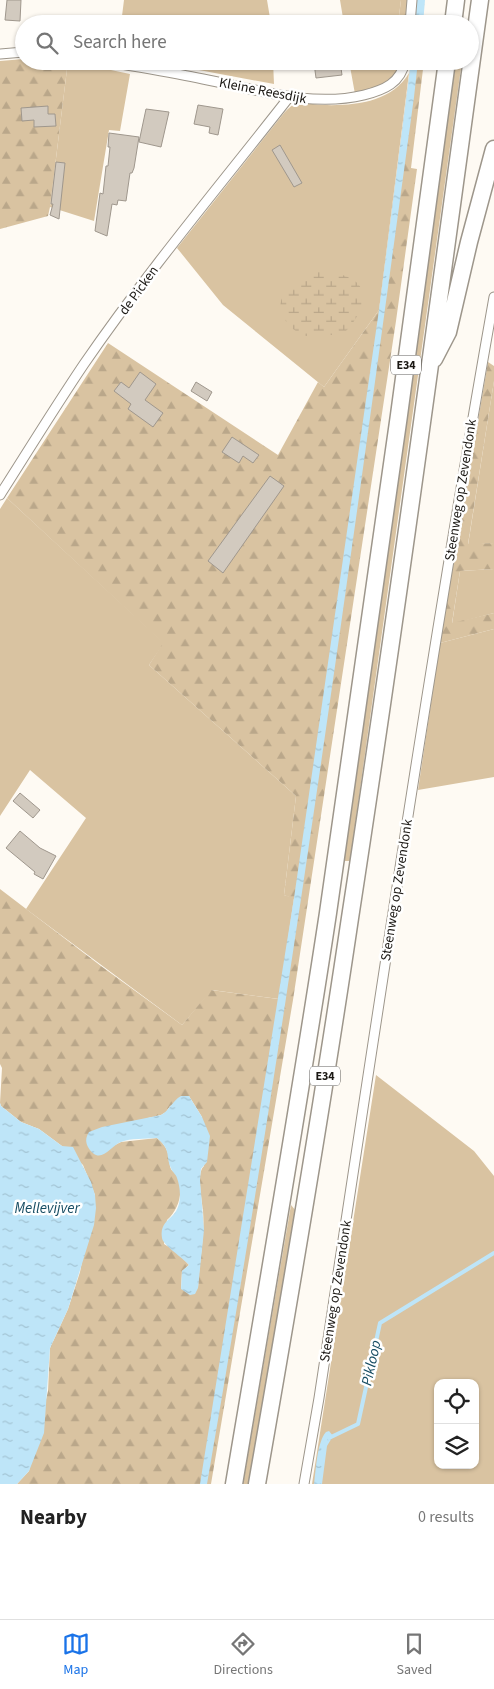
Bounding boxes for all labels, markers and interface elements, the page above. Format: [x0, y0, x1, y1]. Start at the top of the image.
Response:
search box [15, 15, 479, 70]
icon: search [33, 29, 61, 57]
text: Search here [73, 29, 167, 56]
street label: Kleine Reesdijk [217, 73, 308, 109]
street label: de Picken [114, 262, 164, 319]
road number: E34 [391, 356, 421, 374]
street label: Steenweg op Zevendonk [440, 418, 482, 563]
street label: Steenweg op Zevendonk [376, 818, 418, 963]
road number: E34 [310, 1066, 340, 1086]
water label: Mellevijver [14, 1198, 80, 1219]
street label: Steenweg op Zevendonk [315, 1219, 357, 1364]
water label: Pikloop [356, 1338, 387, 1388]
map controls [434, 1379, 479, 1469]
button: locate [434, 1379, 479, 1424]
button: layers [434, 1424, 479, 1469]
text: Nearby [20, 1502, 87, 1532]
text: 0 results [418, 1506, 474, 1528]
tab: Map [62, 1630, 90, 1680]
tab: Directions [214, 1630, 273, 1680]
tab: Saved [396, 1630, 432, 1680]

